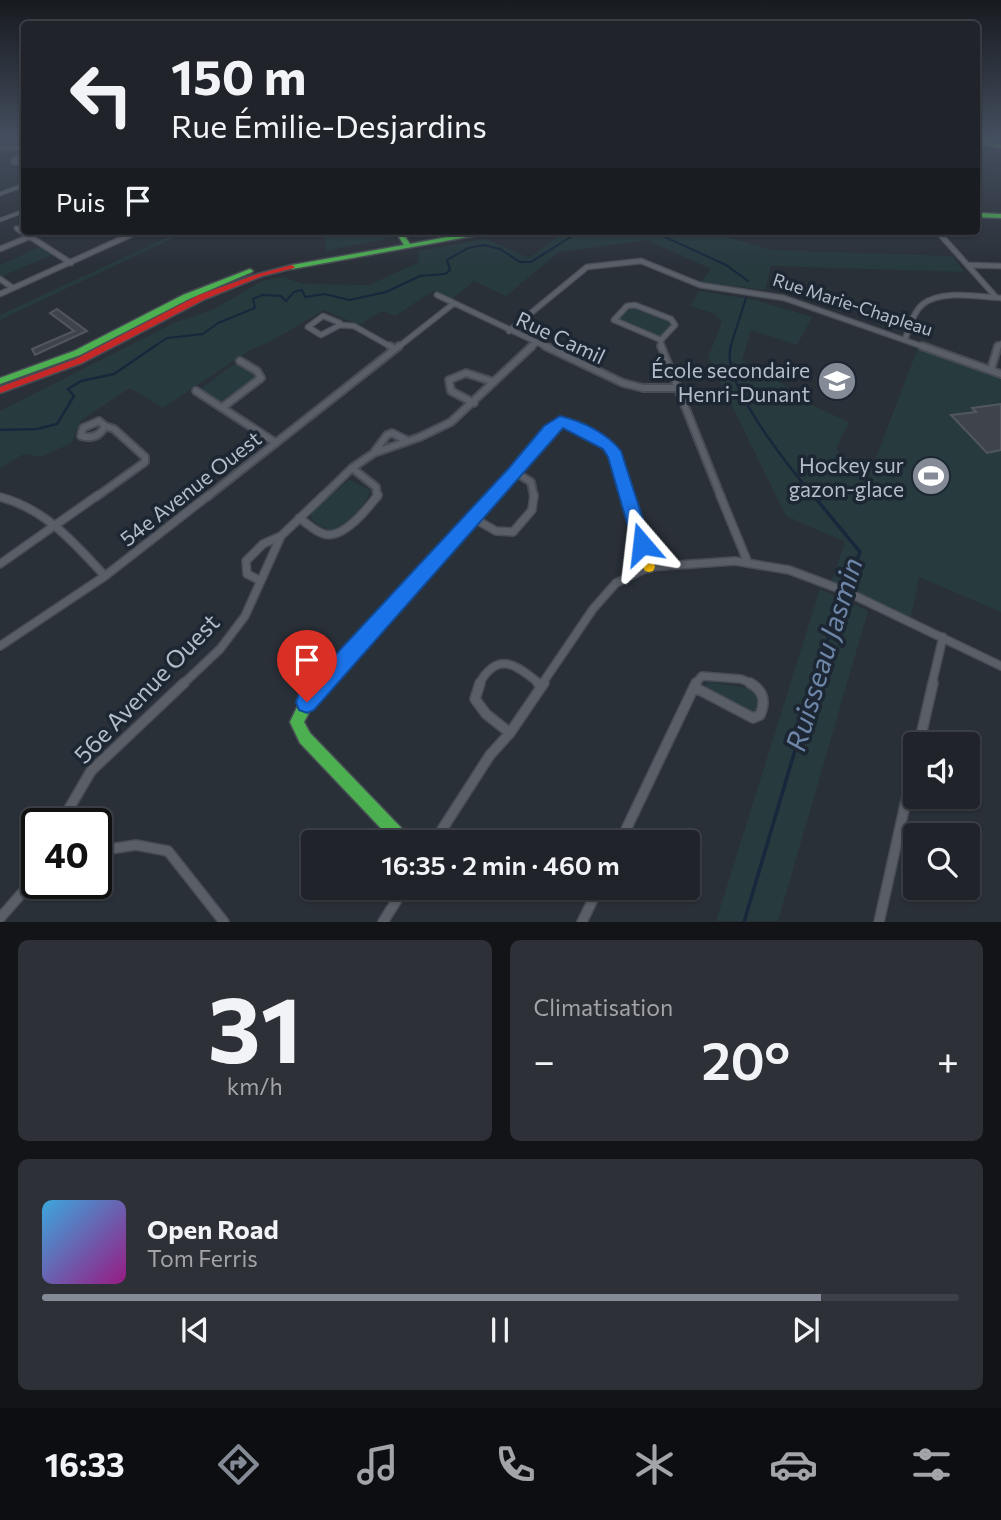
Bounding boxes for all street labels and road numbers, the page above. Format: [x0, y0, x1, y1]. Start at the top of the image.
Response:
street label: Rue Marie-Chapleau [770, 268, 936, 340]
street label: Rue Camil [513, 306, 609, 368]
street label: 54e Avenue Ouest [115, 425, 265, 551]
street label: 56e Avenue Ouest [67, 607, 225, 769]

